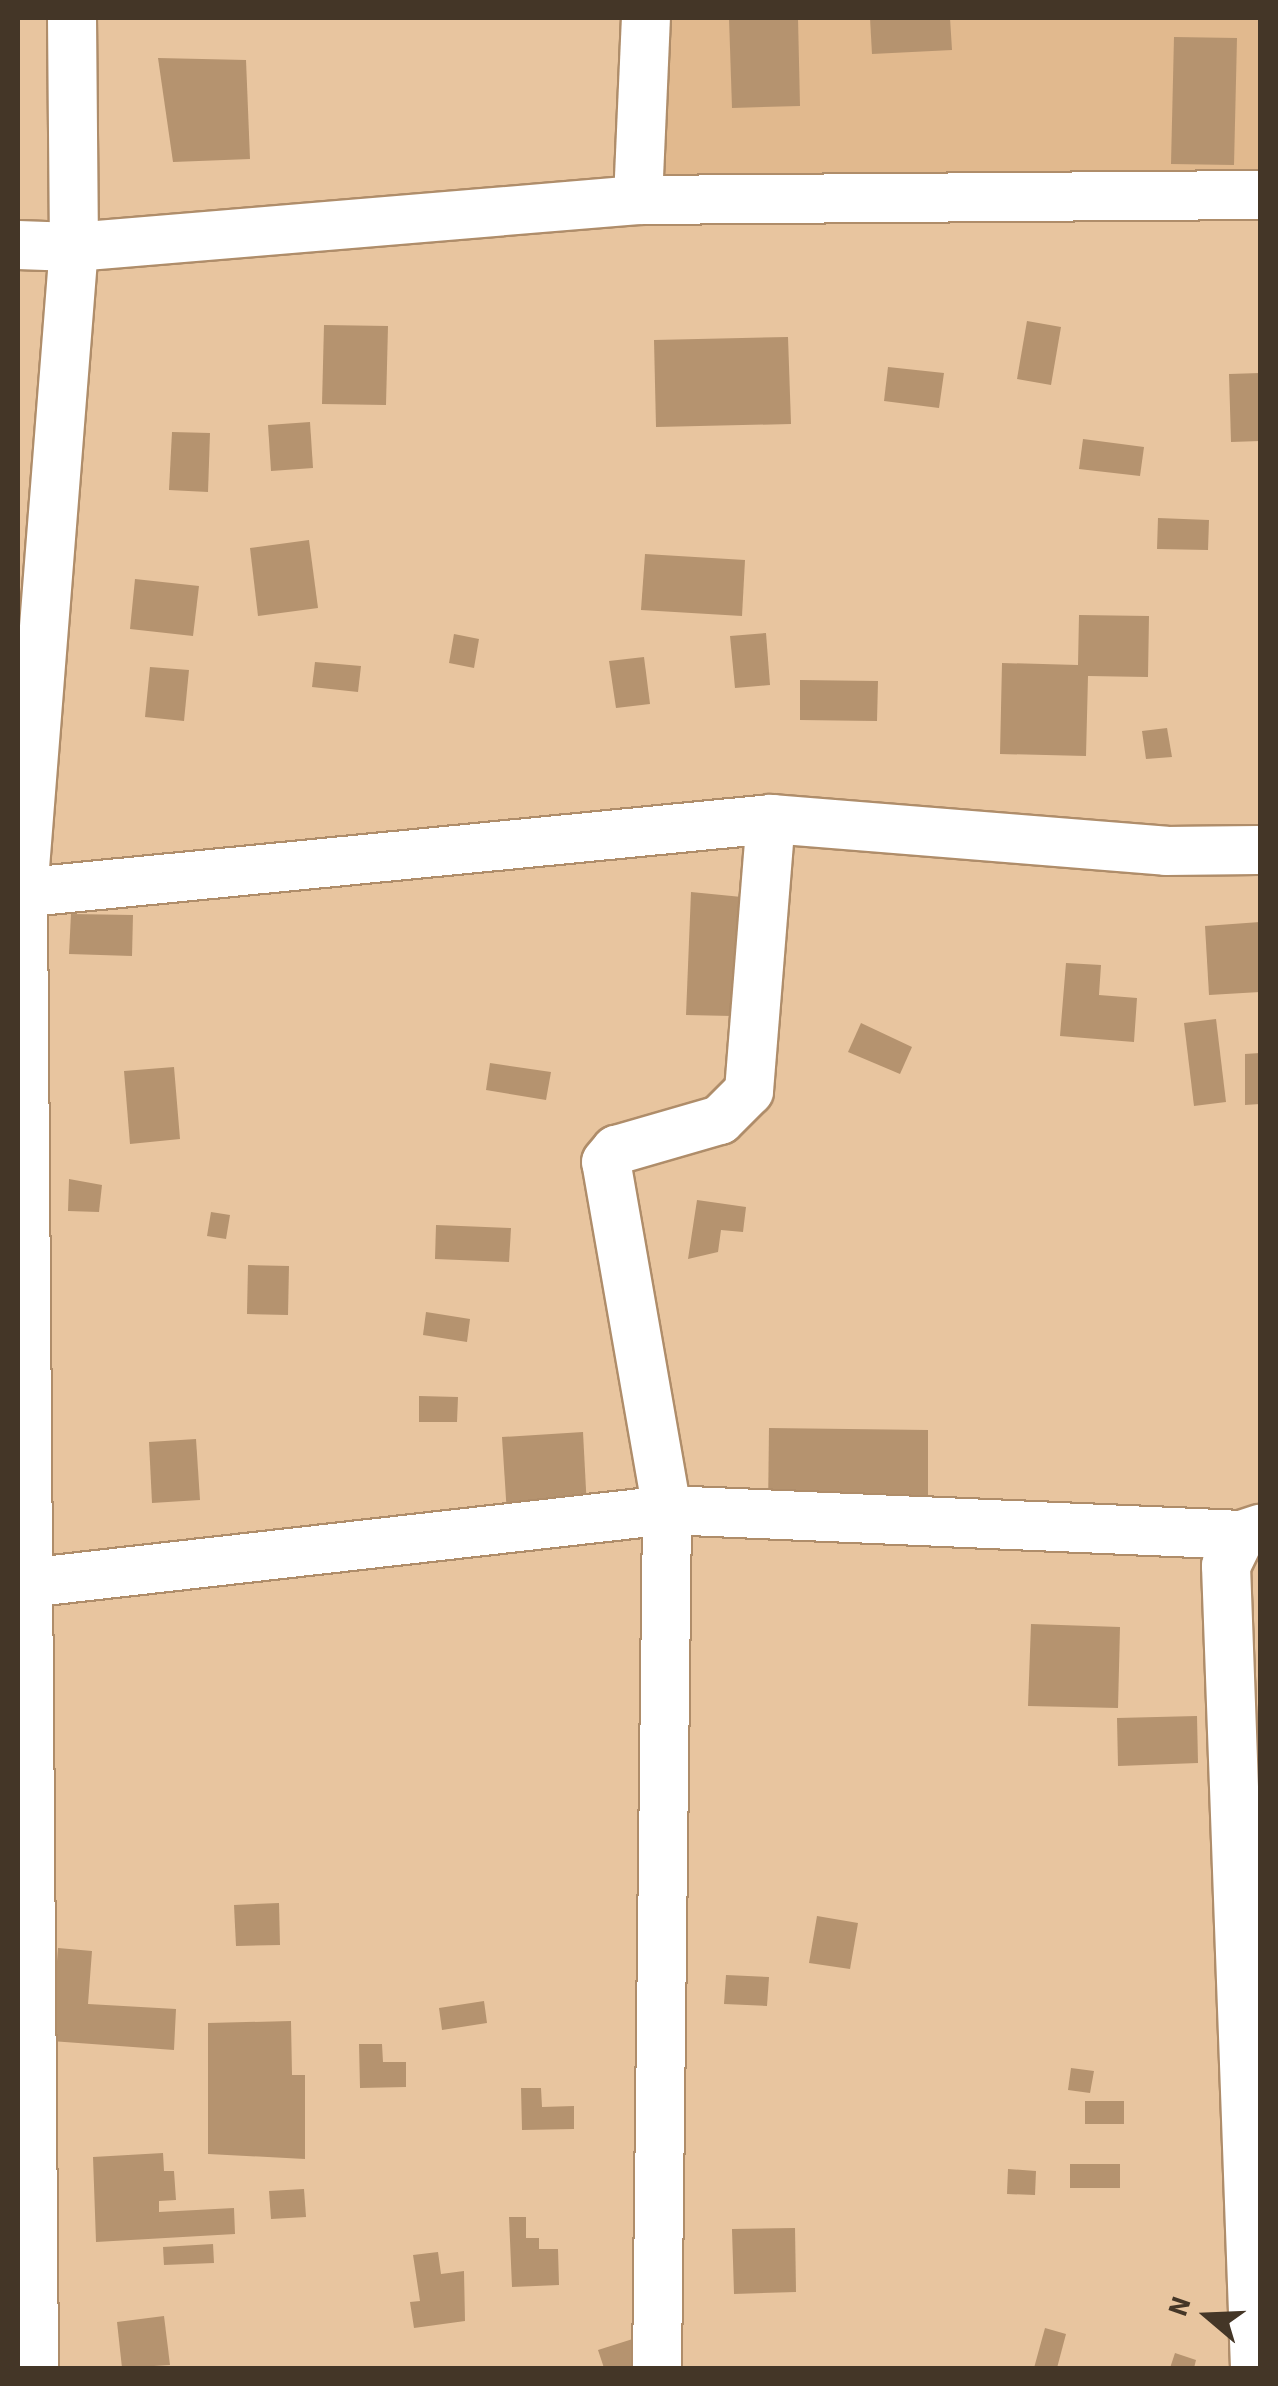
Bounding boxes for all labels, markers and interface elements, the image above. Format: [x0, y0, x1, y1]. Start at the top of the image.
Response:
north arrow [1158, 2266, 1258, 2366]
text: N [1158, 2291, 1202, 2322]

